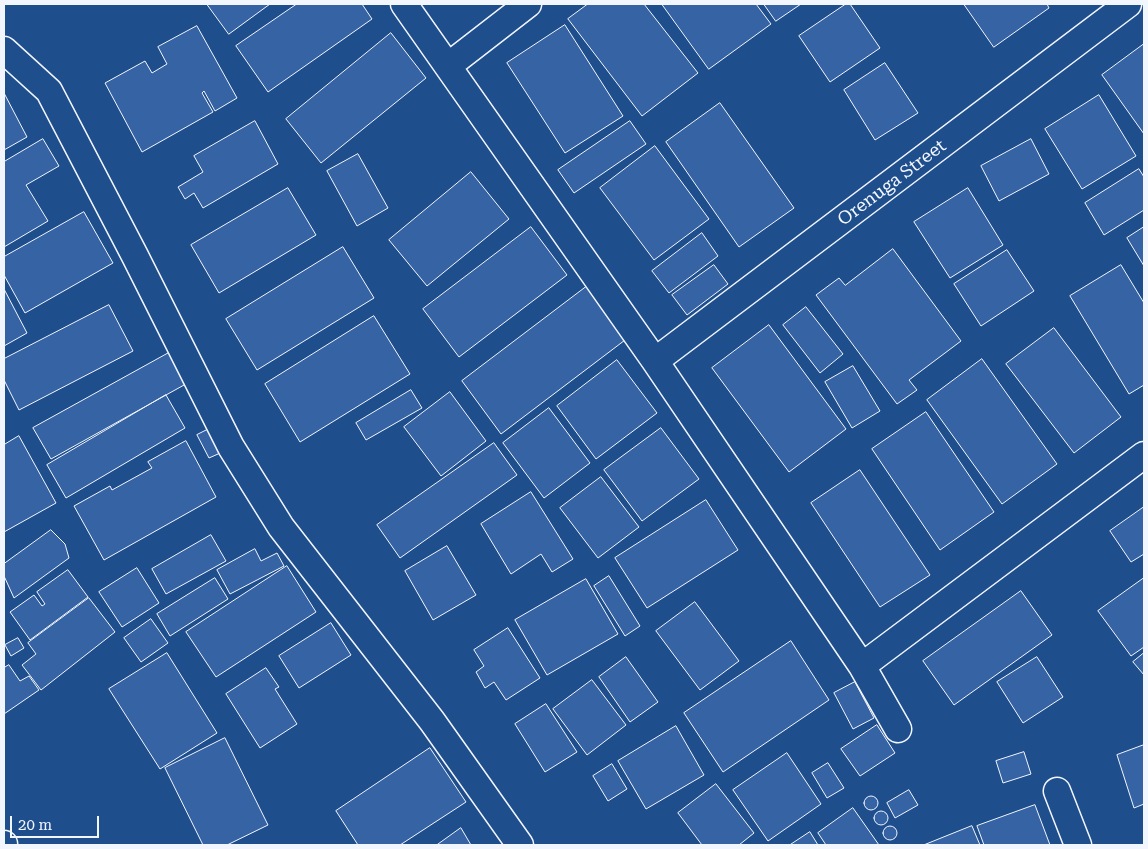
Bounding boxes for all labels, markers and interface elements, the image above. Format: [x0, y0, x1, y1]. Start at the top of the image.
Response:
street label: Orenuga Street [834, 135, 950, 231]
scale bar [12, 806, 101, 838]
text: 20 m [18, 816, 52, 834]

